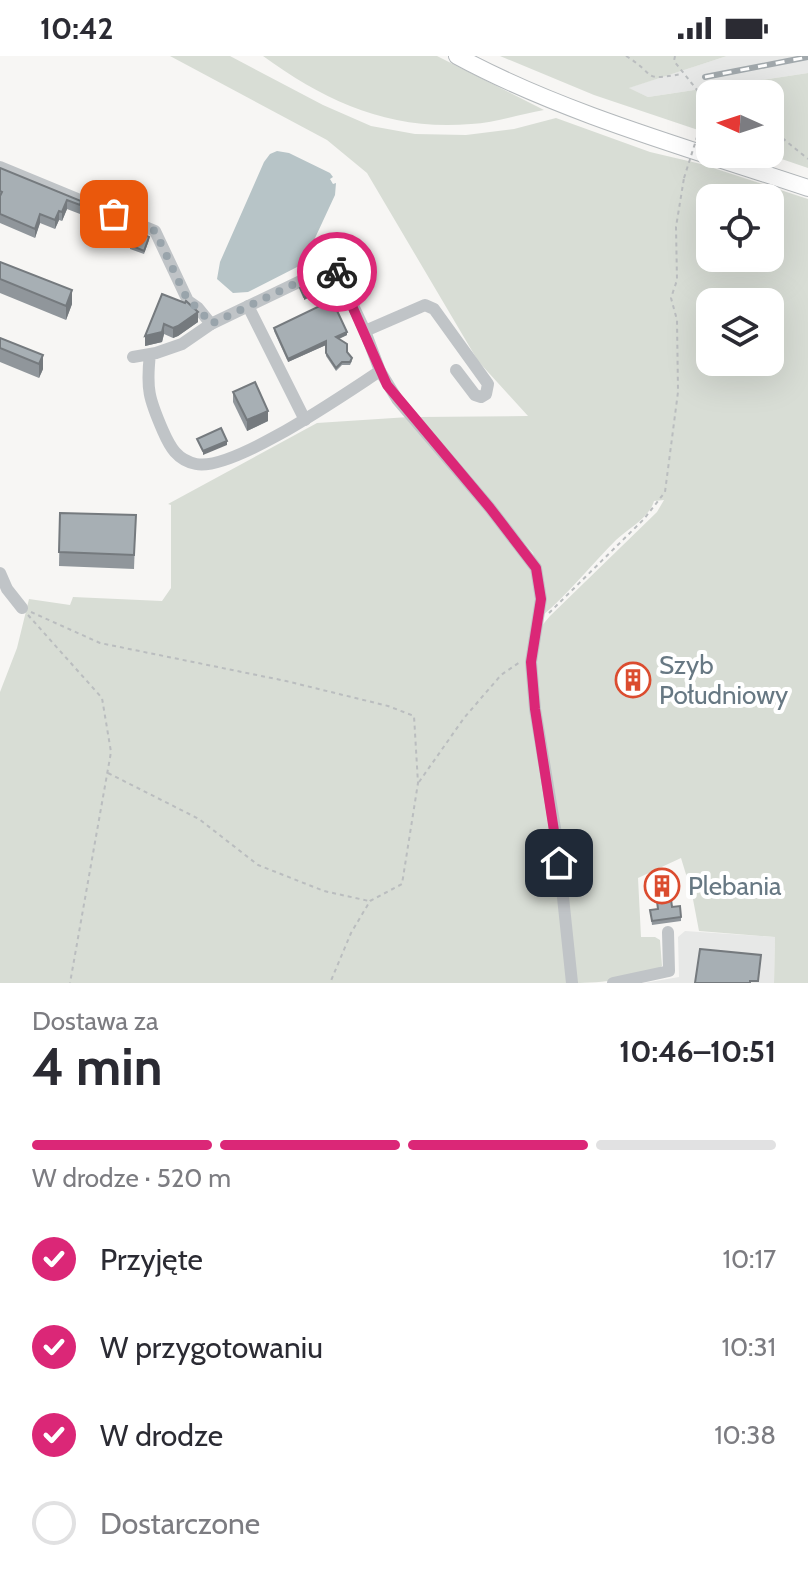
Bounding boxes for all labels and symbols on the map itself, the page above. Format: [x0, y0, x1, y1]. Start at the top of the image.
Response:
north arrow [696, 80, 784, 168]
pin [80, 180, 148, 248]
courier [297, 232, 377, 312]
place label: Szyb Południowy [659, 649, 788, 711]
building icon: Szyb Południowy [614, 661, 652, 699]
pin [525, 829, 593, 897]
building icon: Plebania [643, 867, 681, 905]
place label: Plebania [688, 870, 782, 902]

